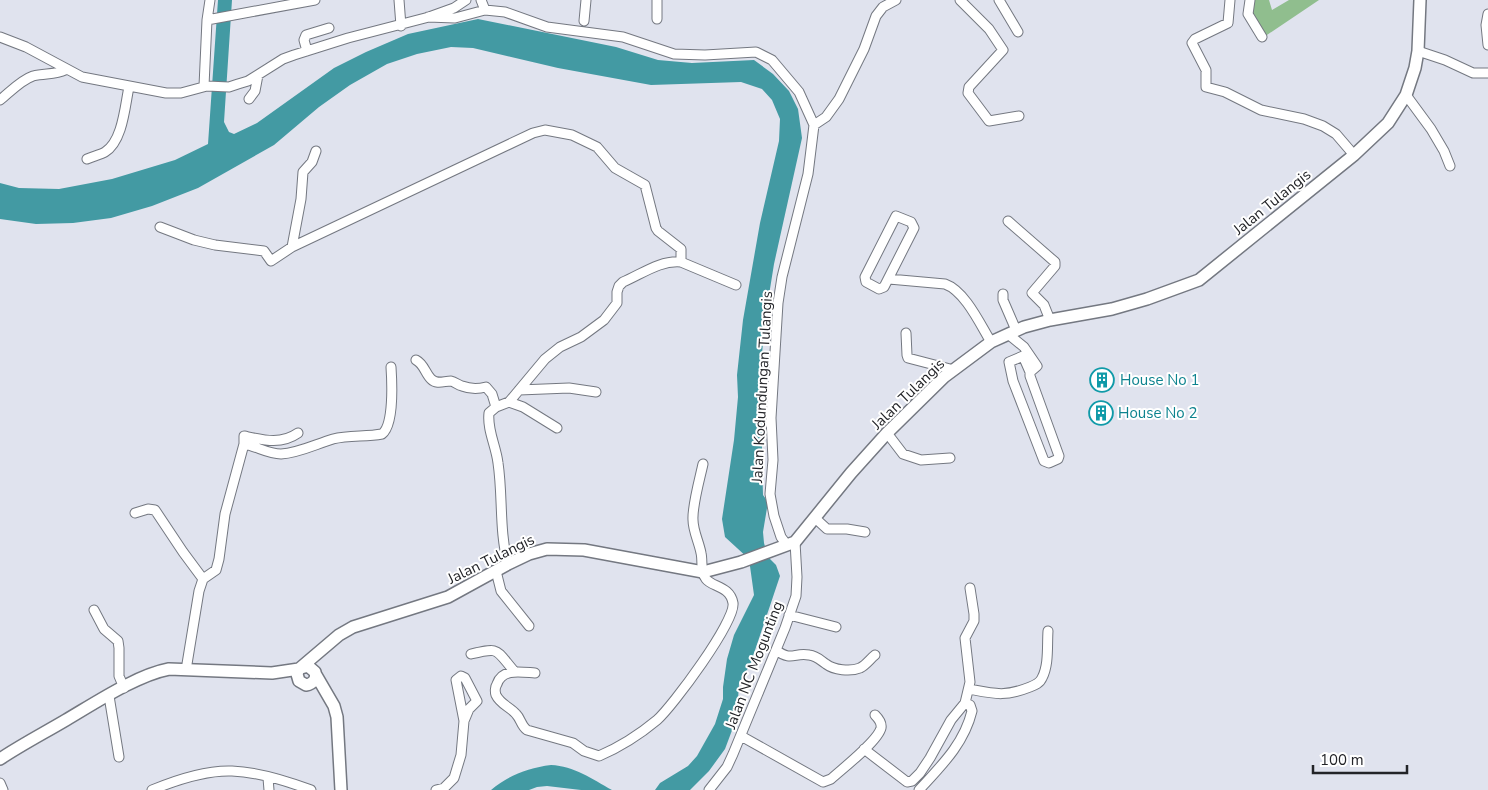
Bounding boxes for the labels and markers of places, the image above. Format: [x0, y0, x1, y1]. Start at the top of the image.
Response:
building icon: House No 1 [1089, 367, 1115, 393]
place label: House No 1 [1120, 370, 1200, 390]
building icon: House No 2 [1088, 400, 1114, 426]
place label: House No 2 [1118, 403, 1198, 423]

